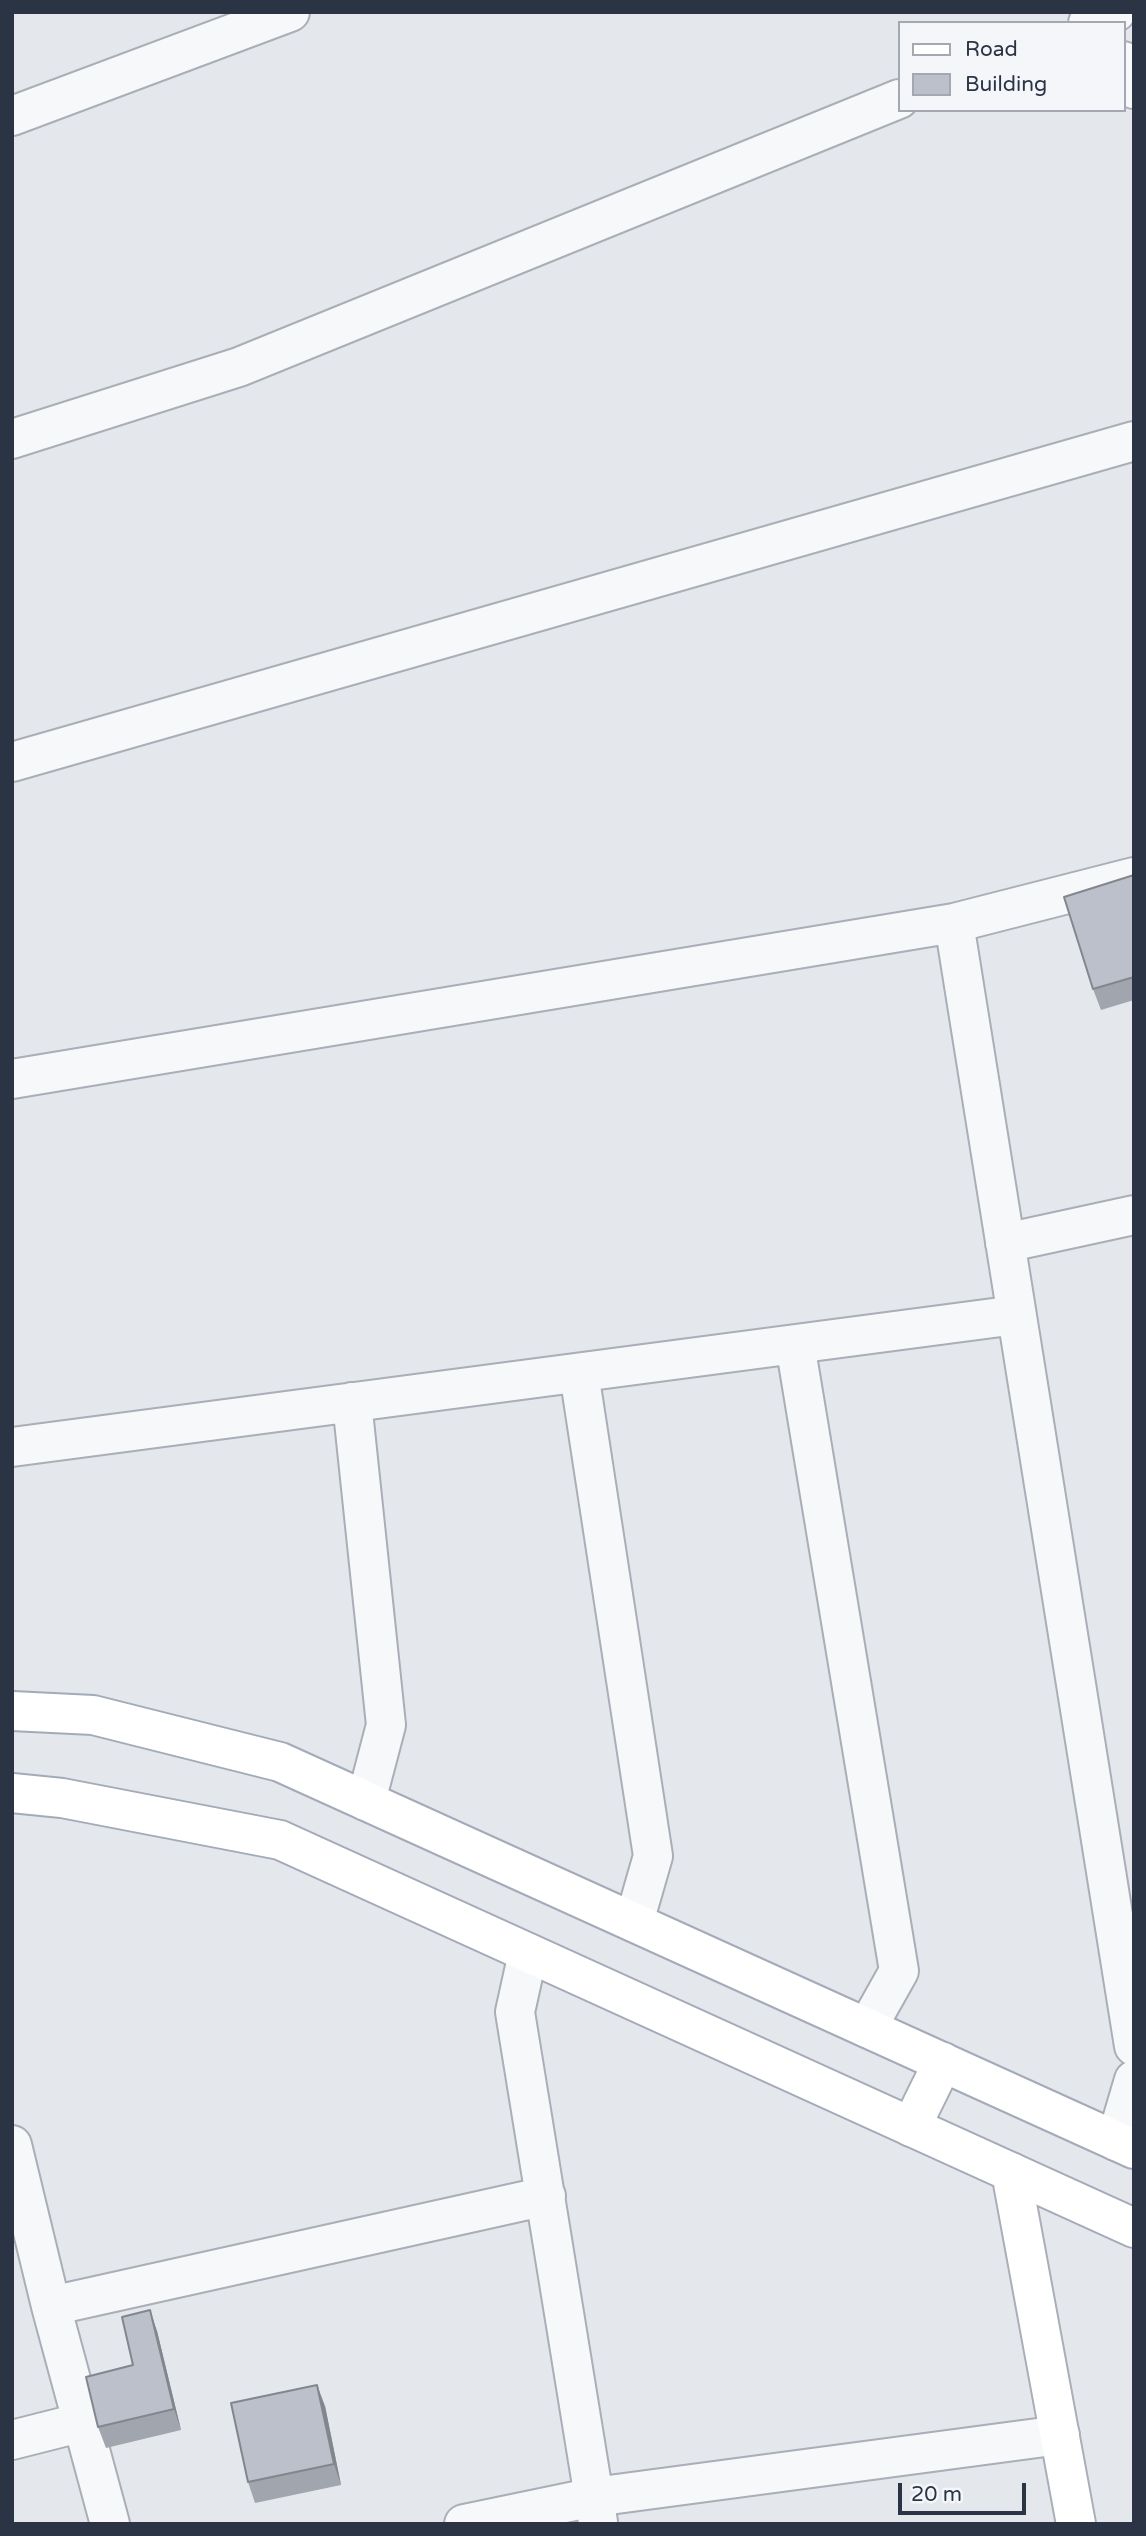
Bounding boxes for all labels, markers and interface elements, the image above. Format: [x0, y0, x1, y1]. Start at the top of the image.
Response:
legend [898, 21, 1125, 112]
text: Road [965, 37, 1018, 62]
text: Building [965, 72, 1047, 97]
scale bar [901, 2470, 1029, 2514]
text: 20 m [911, 2482, 962, 2507]

